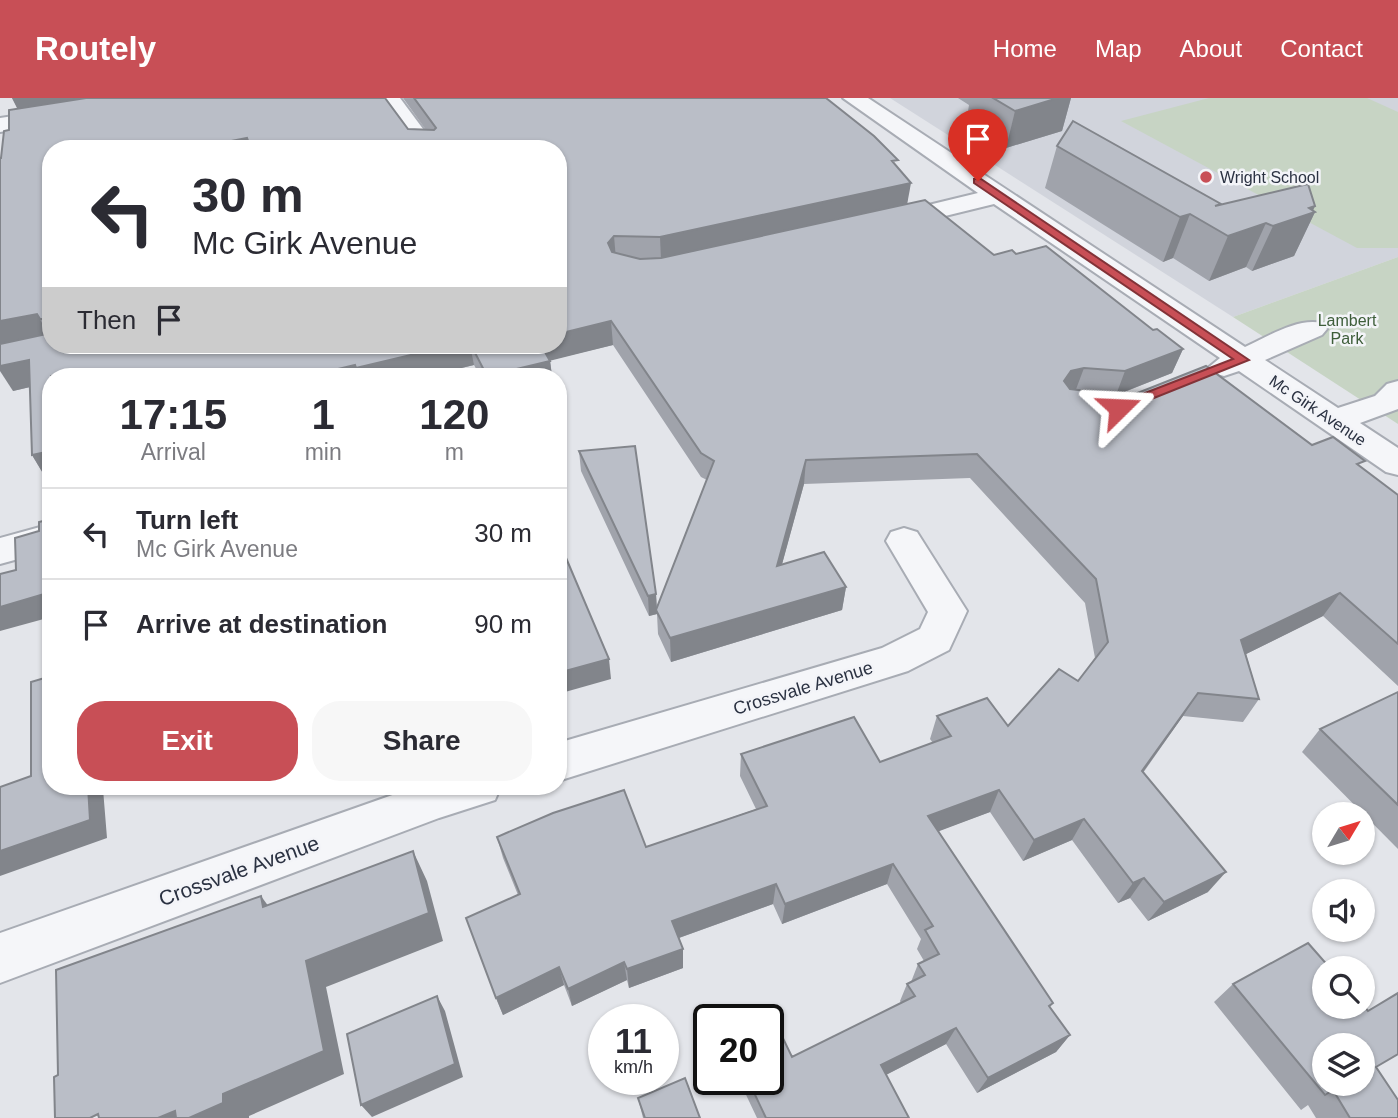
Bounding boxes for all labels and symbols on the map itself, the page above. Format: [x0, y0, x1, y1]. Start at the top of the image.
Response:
pin [948, 109, 1008, 181]
marker: Wright School [1198, 169, 1214, 185]
place label: Wright School [1220, 169, 1319, 186]
park label: Lambert Park [1318, 312, 1377, 347]
position arrow [1082, 371, 1156, 445]
street label: Mc Girk Avenue [1266, 372, 1369, 449]
street label: Crossvale Avenue [731, 657, 875, 719]
north arrow [1312, 802, 1376, 864]
street label: Crossvale Avenue [156, 831, 322, 910]
speed limit sign: 20 [693, 1004, 784, 1095]

